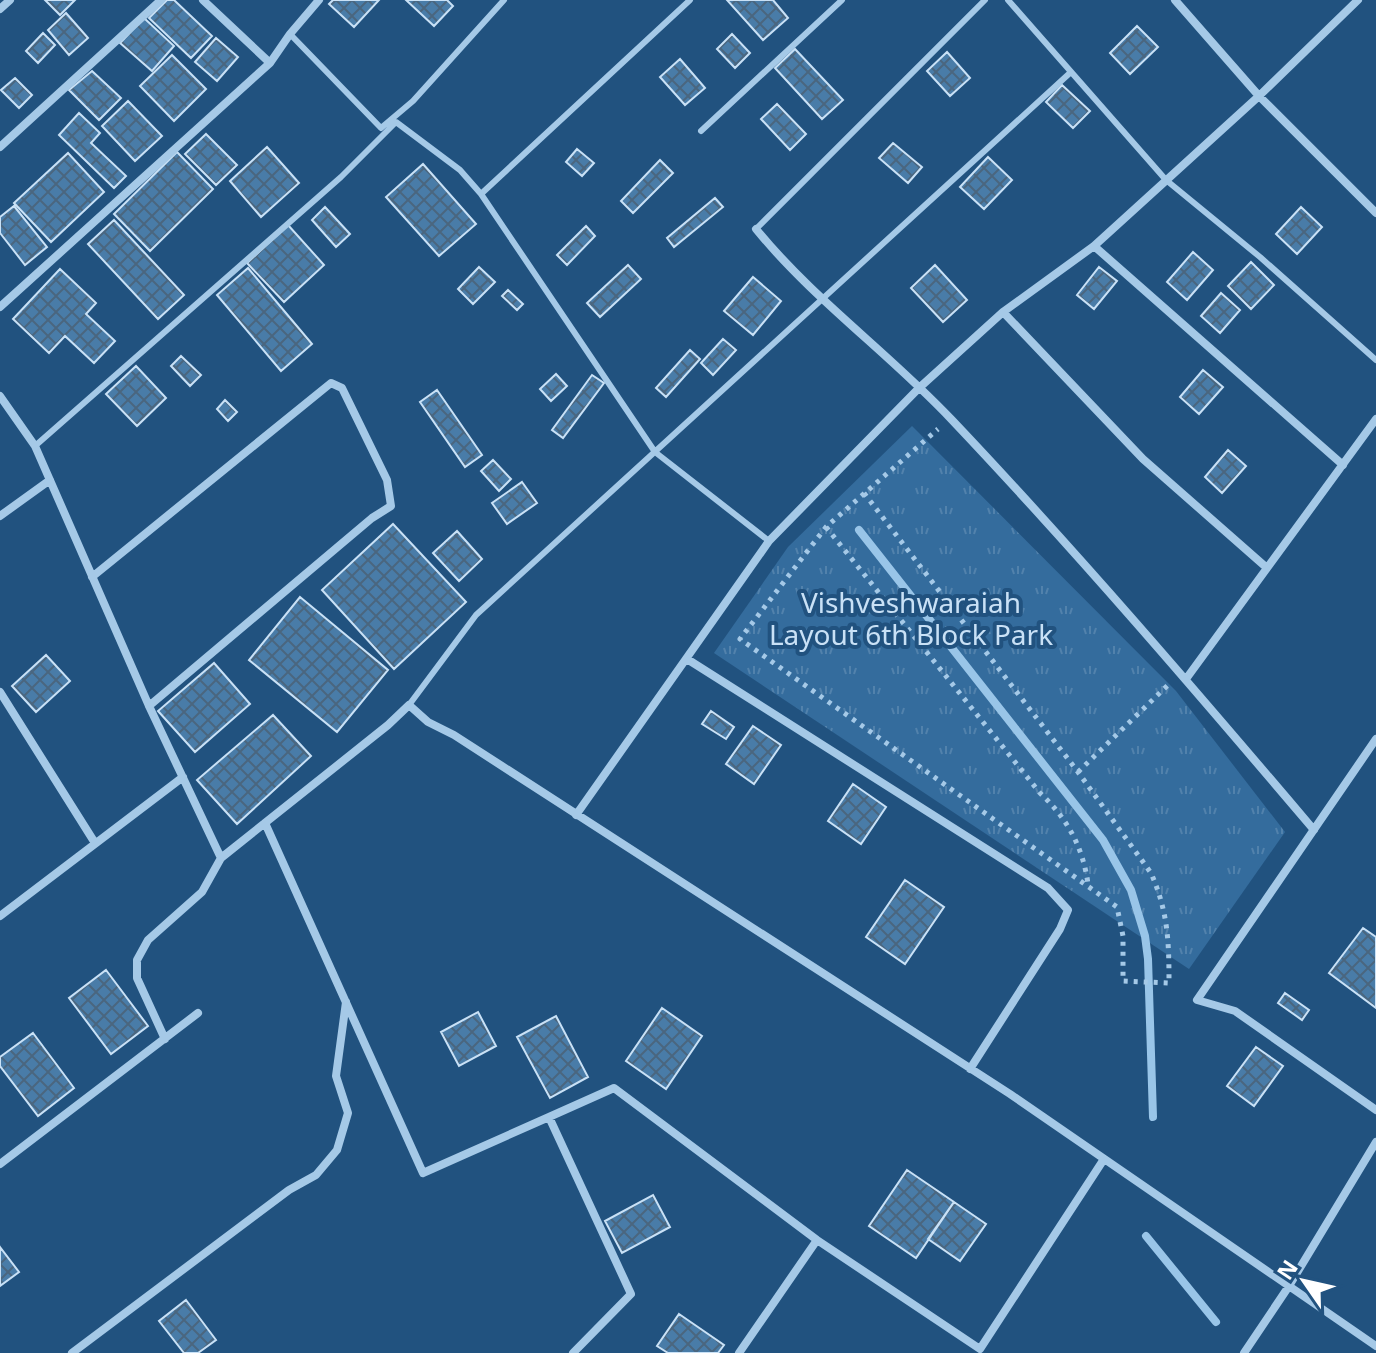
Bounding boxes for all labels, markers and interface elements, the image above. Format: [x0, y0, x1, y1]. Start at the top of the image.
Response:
park label: Vishveshwaraiah Layout 6th Block Park [769, 583, 1053, 653]
north arrow [1264, 1241, 1344, 1321]
text: N [1269, 1253, 1304, 1285]

